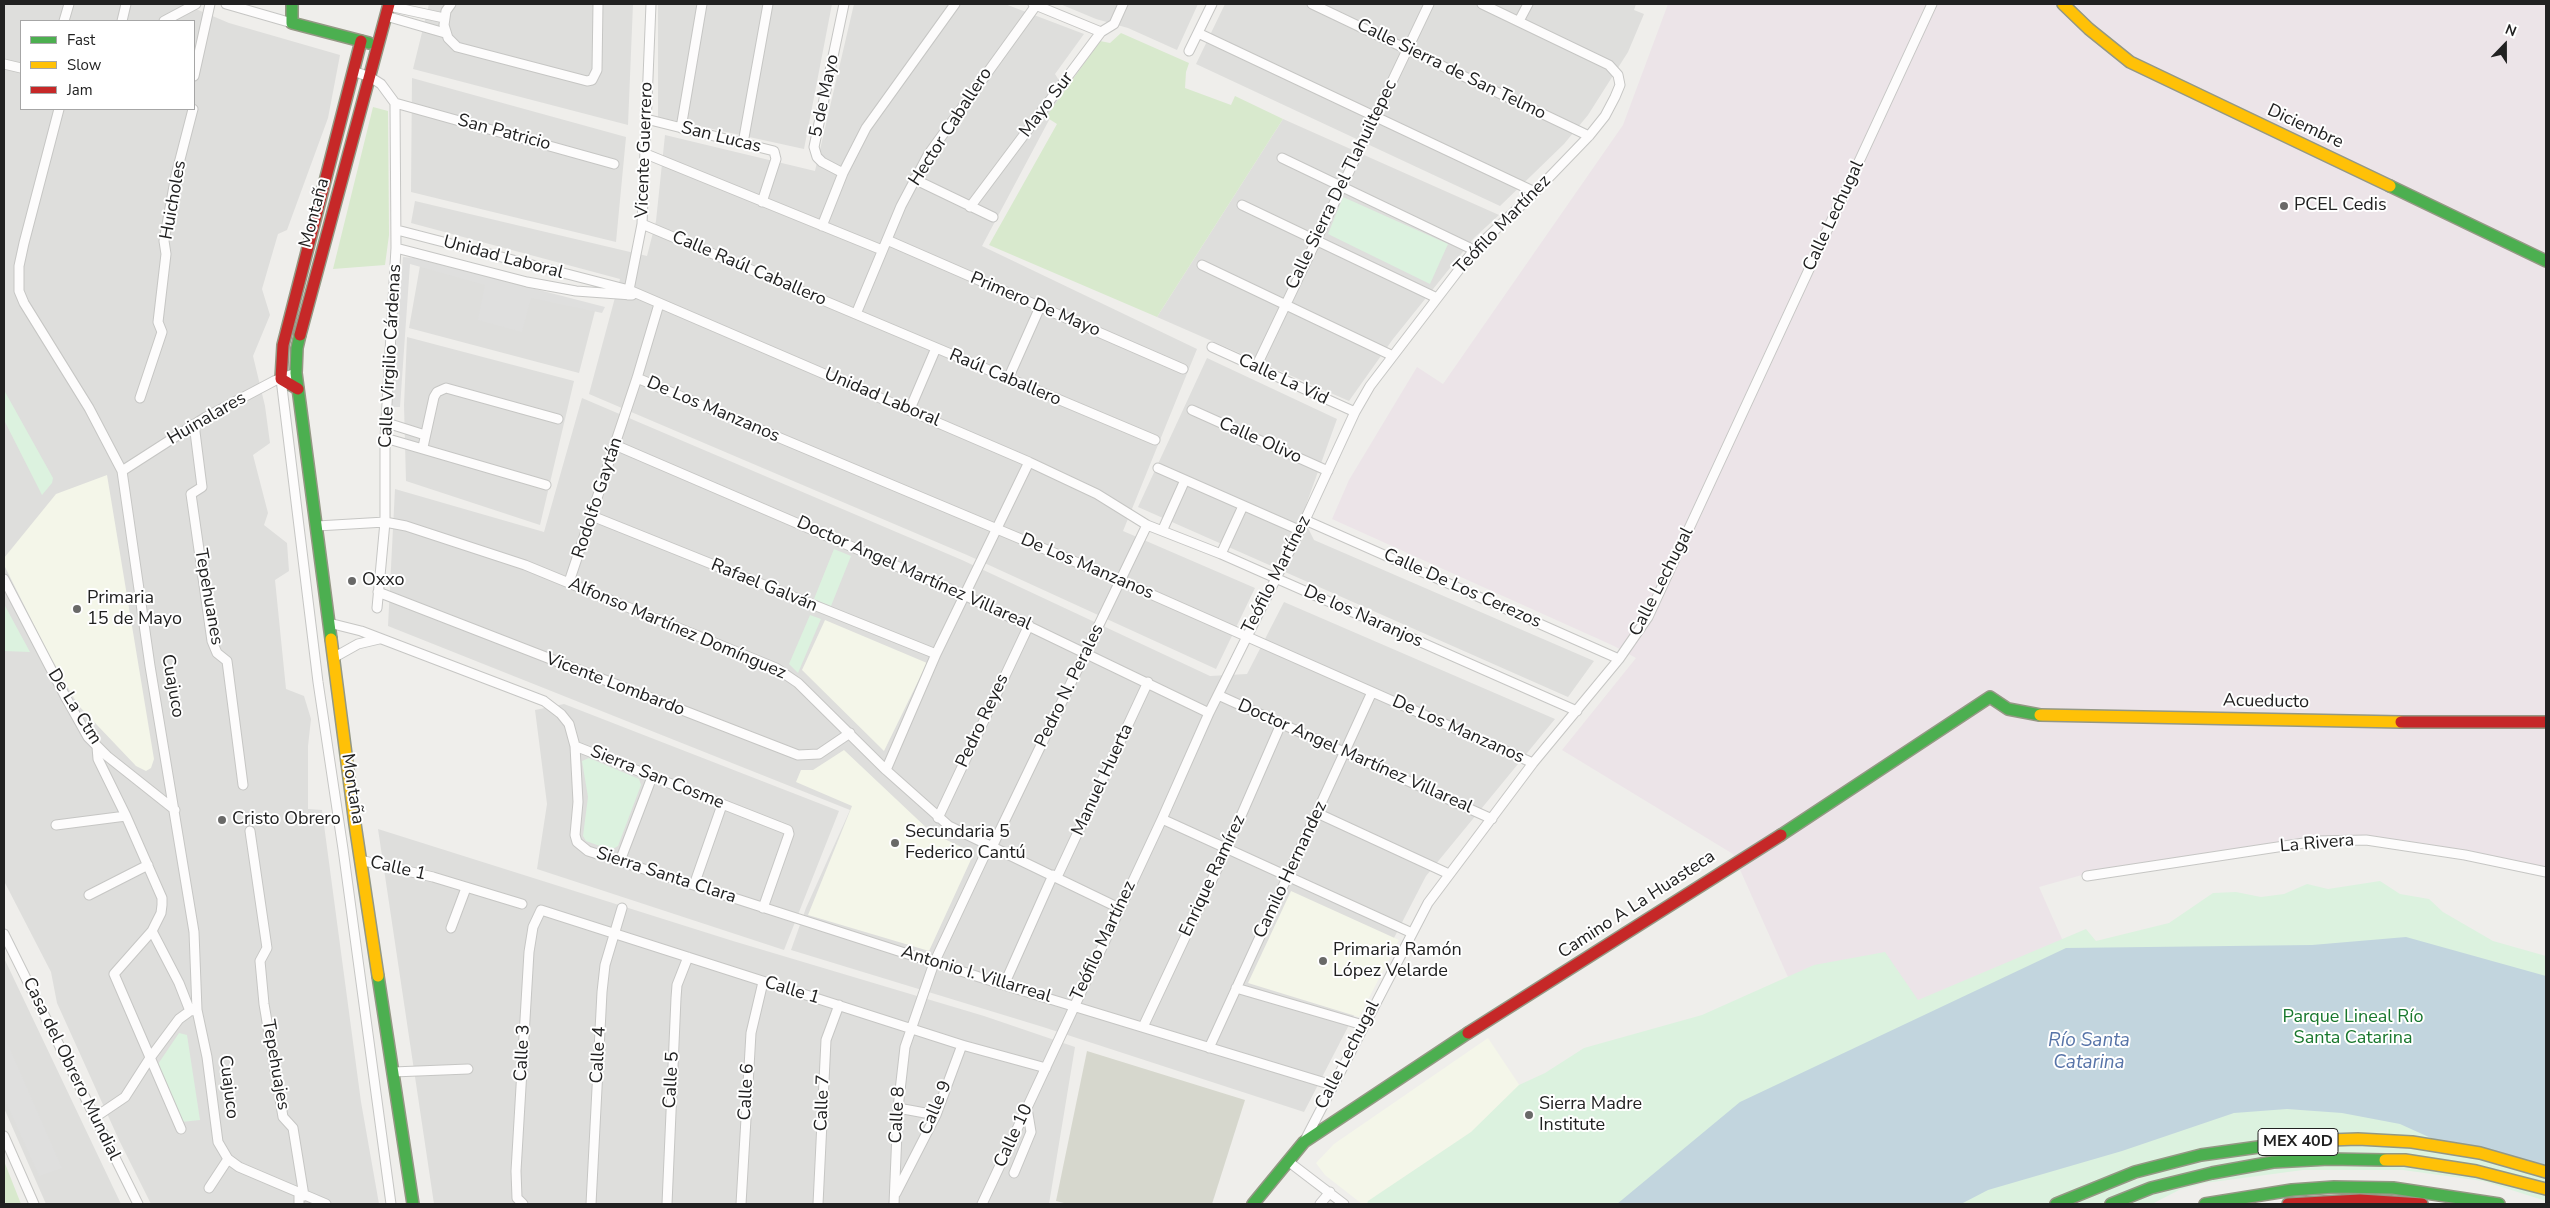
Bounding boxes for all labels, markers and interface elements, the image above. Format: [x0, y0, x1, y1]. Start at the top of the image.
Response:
street label: Calle Sierra de San Telmo [1353, 15, 1549, 125]
legend [20, 20, 195, 110]
north arrow [2480, 20, 2530, 70]
text: N [2502, 20, 2519, 41]
text: Fast [67, 30, 95, 50]
street label: 5 de Mayo [806, 53, 844, 139]
text: Slow [67, 55, 101, 75]
street label: Hector Caballero [905, 64, 997, 190]
street label: Mayo Sur [1015, 68, 1079, 142]
street label: Calle Sierra Del Tlahuiltepec [1282, 77, 1402, 293]
text: Jam [67, 80, 93, 100]
street label: Vicente Guerrero [632, 81, 658, 219]
street label: Diciembre [2264, 100, 2346, 154]
street label: San Patricio [455, 110, 553, 156]
street label: San Lucas [679, 118, 763, 158]
street label: Calle Lechugal [1799, 157, 1869, 275]
street label: Huicholes [156, 159, 192, 241]
street label: Teófilo Martínez [1450, 171, 1556, 279]
street label: Montaña [295, 176, 335, 250]
place label: PCEL Cedis [2294, 195, 2387, 217]
marker: PCEL Cedis [2278, 200, 2290, 212]
street label: Calle Raúl Caballero [669, 227, 829, 311]
street label: Unidad Laboral [440, 232, 566, 284]
street label: Calle Virgilio Cárdenas [375, 264, 407, 448]
street label: Primero De Mayo [967, 268, 1103, 342]
street label: Raúl Caballero [946, 345, 1064, 411]
street label: Calle La Vid [1234, 350, 1332, 410]
street label: Unidad Laboral [821, 364, 943, 432]
street label: De Los Manzanos [643, 372, 783, 448]
street label: Huinalares [164, 388, 250, 450]
street label: Calle Olivo [1215, 413, 1305, 469]
street label: Rodolfo Gaytán [568, 435, 628, 561]
street label: Doctor Angel Martínez Villareal [793, 512, 1035, 636]
street label: Teófilo Martínez [1238, 512, 1316, 638]
street label: Calle Lechugal [1625, 524, 1699, 640]
street label: De Los Manzanos [1017, 529, 1157, 605]
street label: Calle De Los Cerezos [1380, 544, 1544, 634]
street label: Tepehuanes [189, 547, 227, 647]
street label: Rafael Galván [708, 555, 820, 617]
place label: Oxxo [362, 570, 405, 592]
street label: Alfonso Martínez Domínguez [565, 573, 789, 685]
marker: Oxxo [346, 575, 358, 587]
street label: De los Naranjos [1300, 581, 1426, 653]
place label: Primaria 15 de Mayo [87, 588, 182, 630]
marker: Primaria 15 de Mayo [71, 603, 83, 615]
street label: Pedro N. Perales [1031, 621, 1109, 751]
street label: Vicente Lombardo [543, 649, 687, 721]
street label: Cuajuco [156, 653, 188, 719]
street label: De La Ctm [42, 665, 106, 749]
street label: Pedro Reyes [952, 671, 1014, 771]
street label: Acueducto [2223, 690, 2309, 714]
street label: De Los Manzanos [1389, 691, 1527, 769]
street label: Doctor Angel Martínez Villareal [1234, 695, 1476, 819]
street label: Manuel Huerta [1068, 721, 1138, 839]
street label: Sierra San Cosme [587, 741, 727, 815]
street label: Montaña [336, 752, 368, 826]
street label: Camilo Hernandez [1250, 798, 1332, 942]
place label: Cristo Obrero [232, 809, 341, 831]
street label: Enrique Ramírez [1175, 812, 1251, 940]
marker: Cristo Obrero [216, 814, 228, 826]
place label: Secundaria 5 Federico Cantú [905, 822, 1026, 864]
street label: La Rivera [2279, 830, 2355, 858]
marker: Secundaria 5 Federico Cantú [889, 837, 901, 849]
street label: Sierra Santa Clara [593, 843, 739, 909]
street label: Camino A La Huasteca [1554, 846, 1720, 964]
street label: Calle 1 [368, 852, 428, 886]
street label: Teófilo Martínez [1067, 878, 1141, 1004]
place label: Primaria Ramón López Velarde [1333, 940, 1462, 982]
street label: Antonio I. Villarreal [898, 942, 1054, 1008]
marker: Primaria Ramón López Velarde [1317, 955, 1329, 967]
street label: Calle 1 [762, 972, 822, 1010]
street label: Casa del Obrero Mundial [17, 974, 125, 1164]
street label: Calle Lechugal [1311, 997, 1385, 1113]
park label: Parque Lineal Río Santa Catarina [2282, 1007, 2424, 1050]
street label: Tepehuajes [256, 1018, 294, 1112]
street label: Calle 3 [511, 1024, 535, 1082]
street label: Calle 4 [587, 1026, 611, 1084]
water label: Río Santa Catarina [2048, 1030, 2130, 1074]
street label: Calle 5 [660, 1051, 684, 1109]
street label: Cuajuco [213, 1054, 243, 1120]
street label: Calle 6 [735, 1063, 759, 1121]
street label: Calle 7 [811, 1074, 835, 1132]
street label: Calle 9 [915, 1078, 957, 1138]
street label: Calle 8 [886, 1086, 910, 1144]
place label: Sierra Madre Institute [1539, 1094, 1642, 1136]
street label: Calle 10 [990, 1101, 1038, 1171]
marker: Sierra Madre Institute [1523, 1109, 1535, 1121]
road number: MEX 40D [2258, 1128, 2338, 1156]

